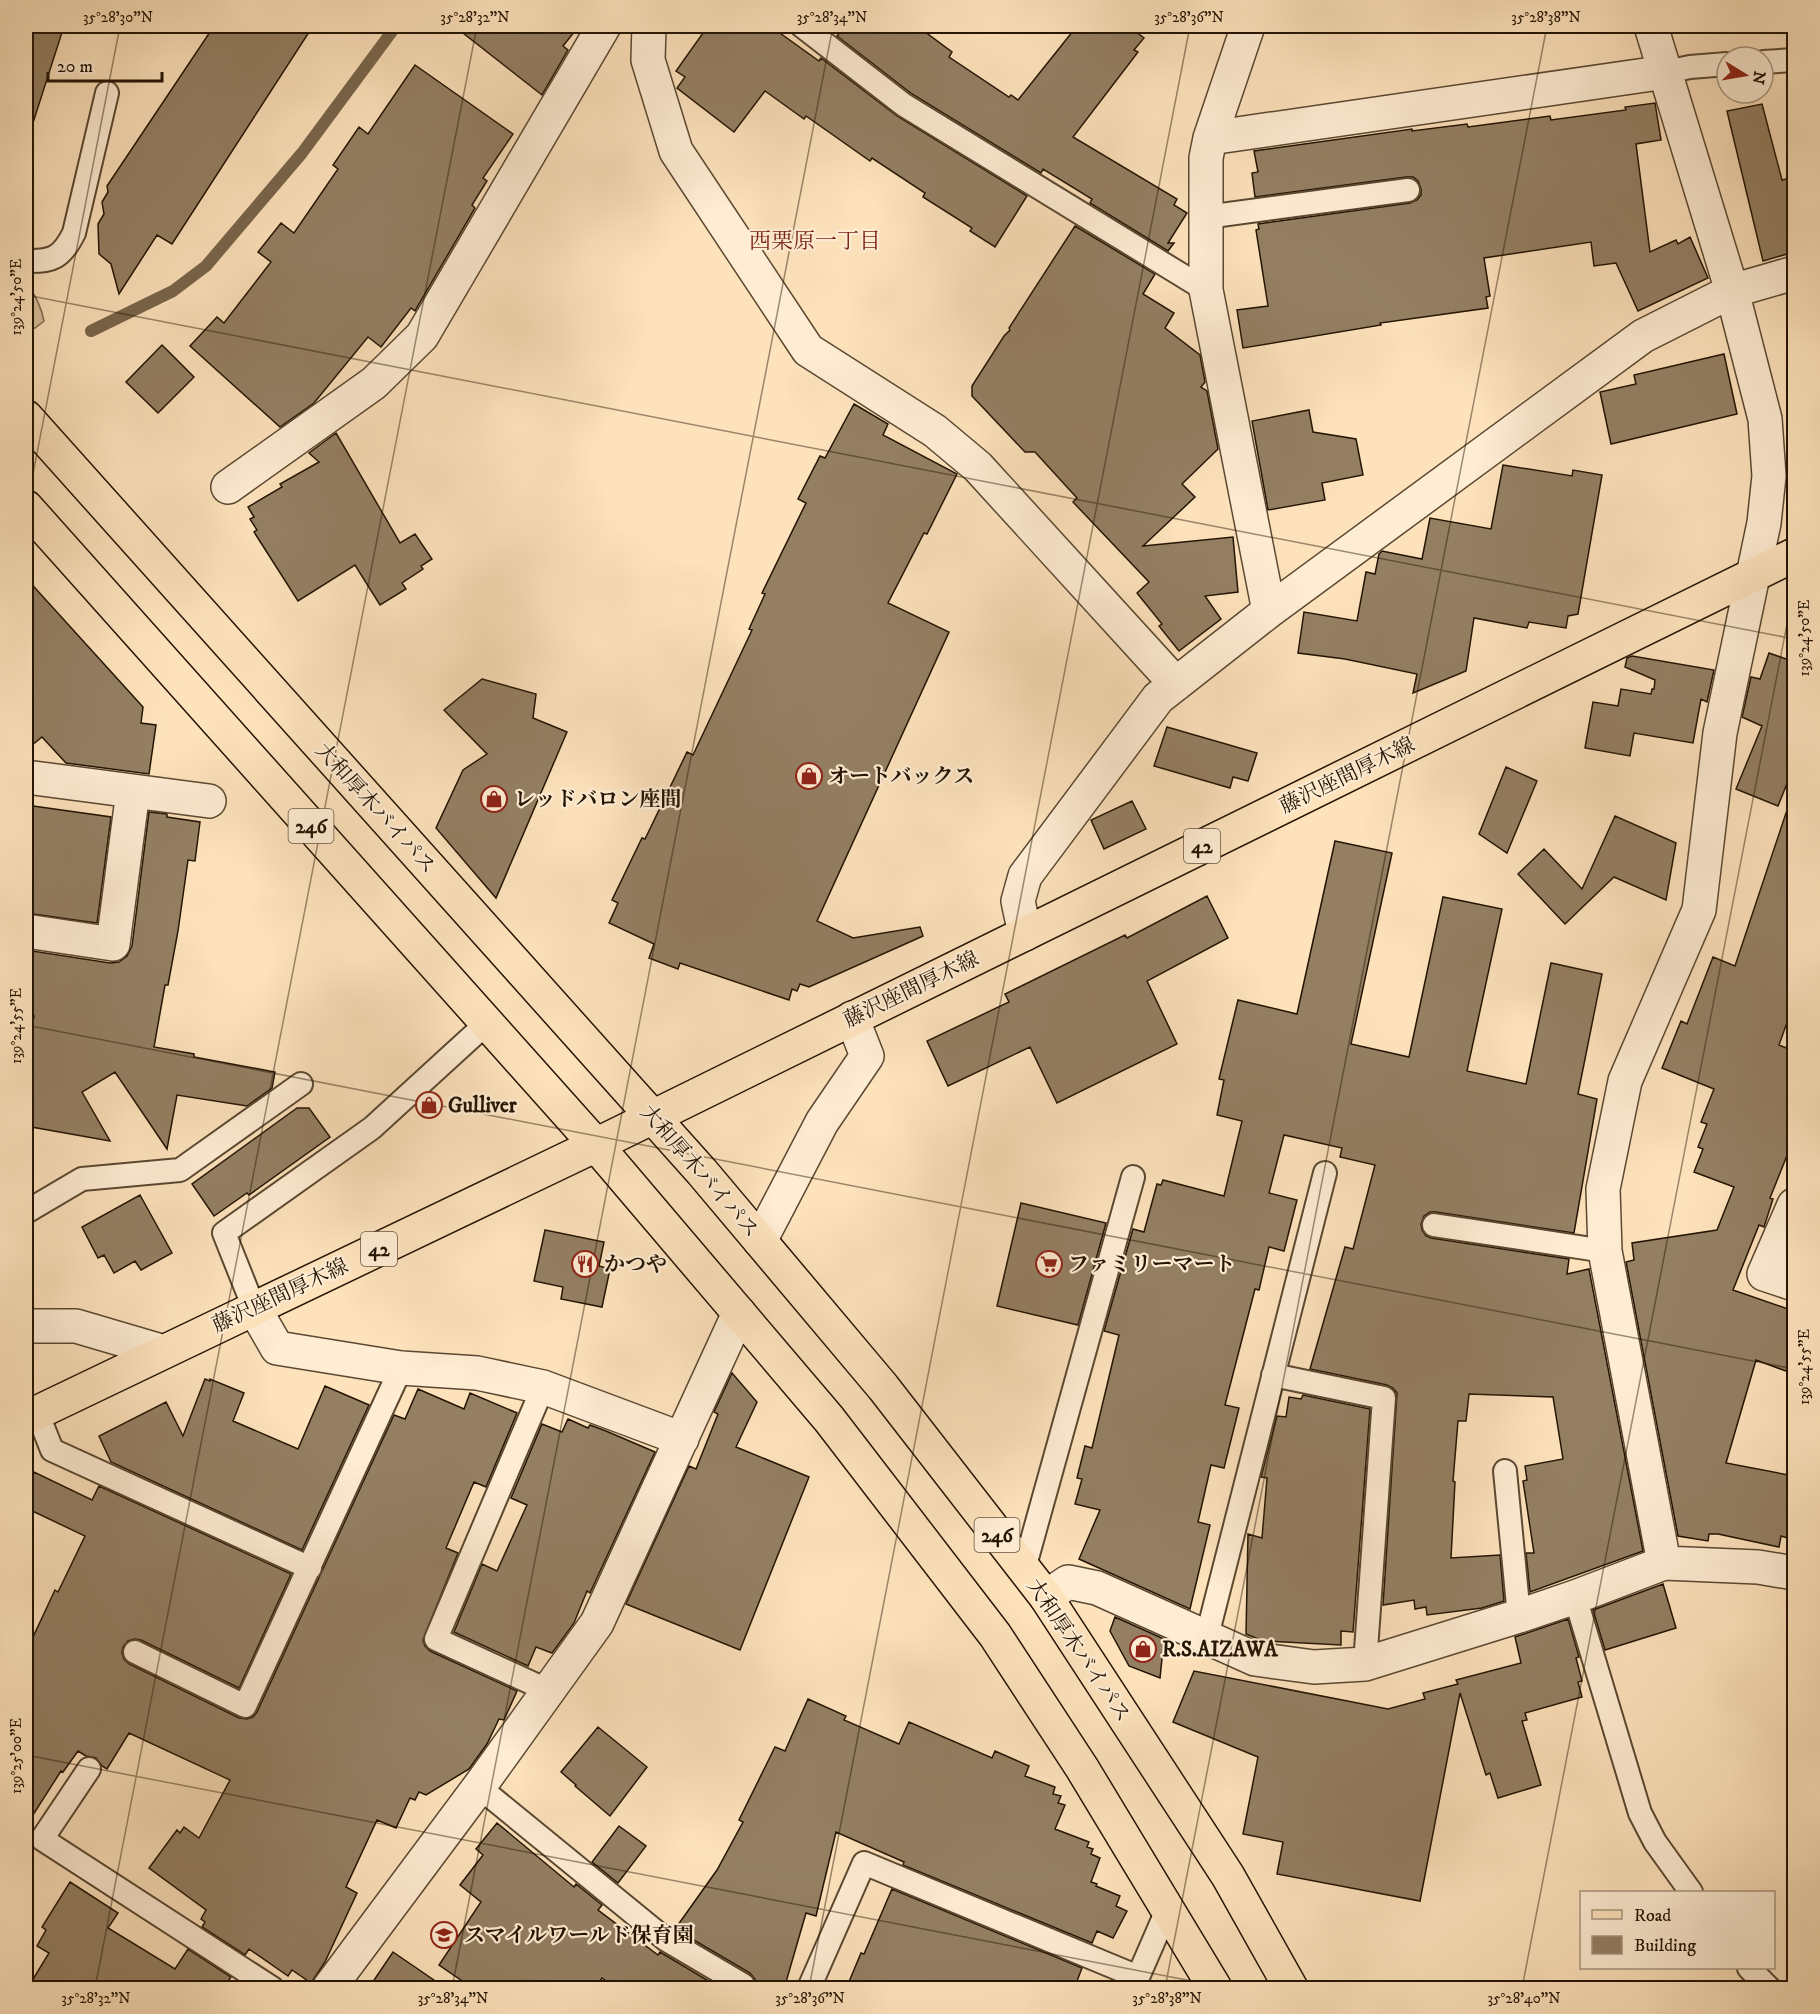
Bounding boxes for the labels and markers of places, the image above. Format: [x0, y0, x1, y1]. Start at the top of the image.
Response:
shop icon: オートバックス [794, 761, 824, 791]
place label: オートバックス [828, 764, 974, 790]
shop icon: レッドバロン座間 [479, 784, 509, 814]
place label: レッドバロン座間 [514, 787, 681, 813]
shop icon: Gulliver [414, 1090, 444, 1120]
place label: Gulliver [448, 1093, 518, 1119]
restaurant icon: かつや [570, 1249, 600, 1279]
supermarket icon: ファミリーマート [1034, 1249, 1064, 1279]
place label: かつや [604, 1252, 667, 1278]
place label: ファミリーマート [1068, 1252, 1236, 1278]
shop icon: R.S.AIZAWA [1128, 1634, 1158, 1664]
place label: R.S.AIZAWA [1162, 1637, 1278, 1663]
school or university icon: スマイルワールド保育園 [429, 1920, 459, 1950]
place label: スマイルワールド保育園 [464, 1923, 694, 1949]

